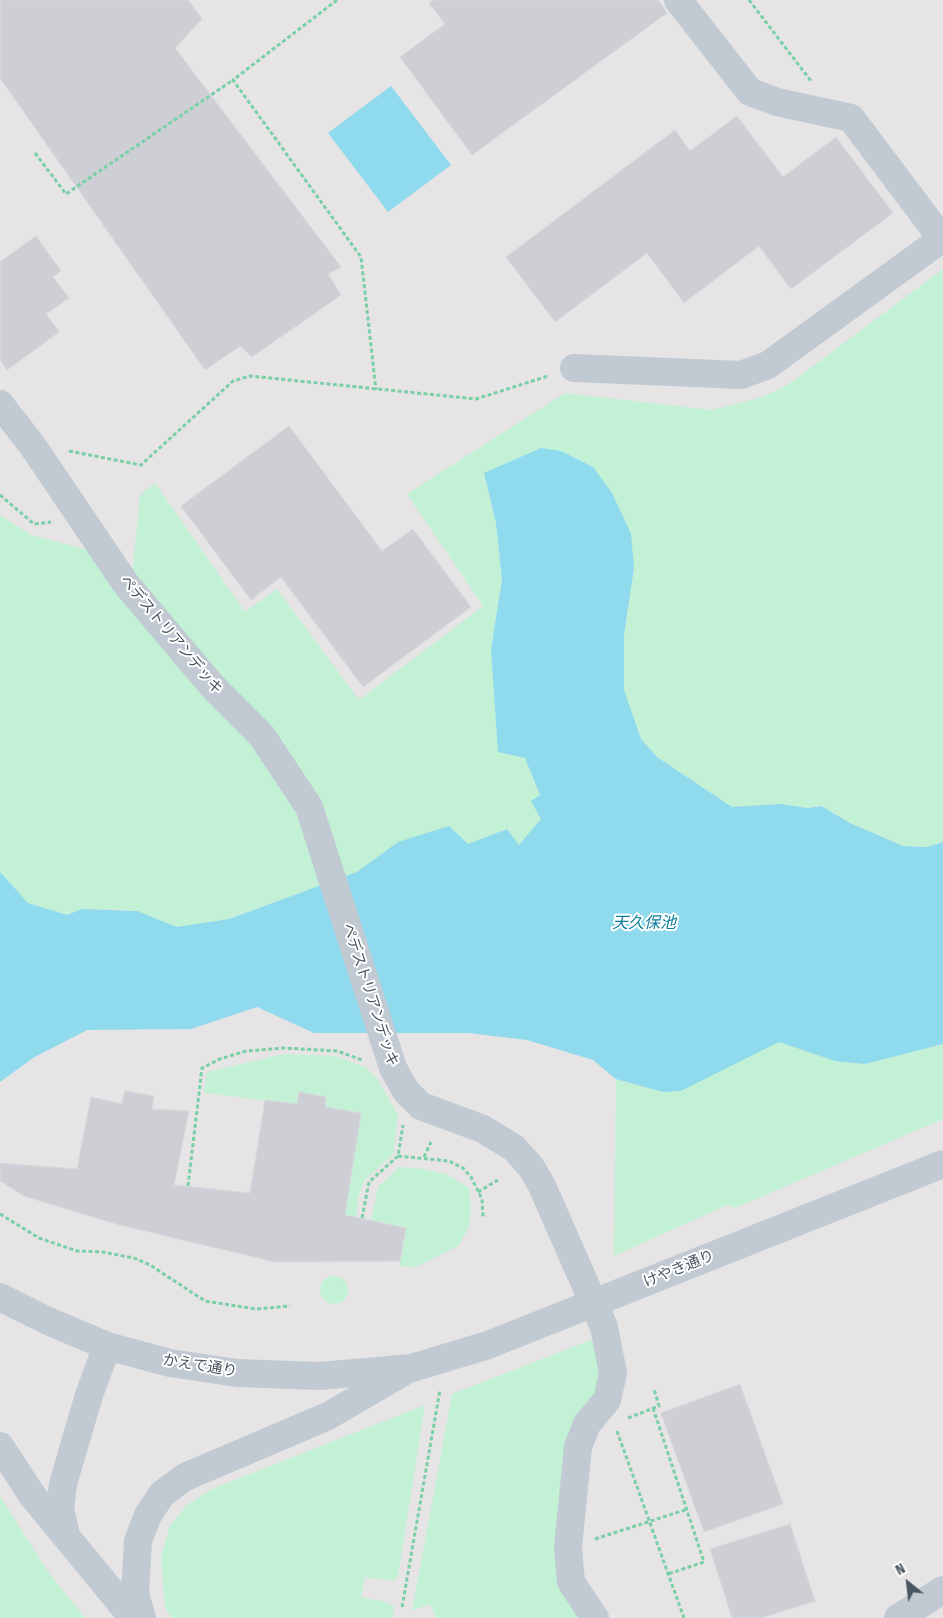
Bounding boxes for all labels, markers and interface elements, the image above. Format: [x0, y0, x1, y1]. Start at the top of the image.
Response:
street label: ペデストリアンデッキ [116, 572, 226, 698]
water label: 天久保池 [612, 914, 676, 934]
street label: ペデストリアンデッキ [338, 921, 402, 1069]
street label: けやき通り [641, 1247, 717, 1291]
street label: かえで通り [162, 1351, 238, 1381]
north arrow [883, 1558, 933, 1608]
text: N [893, 1560, 908, 1579]

